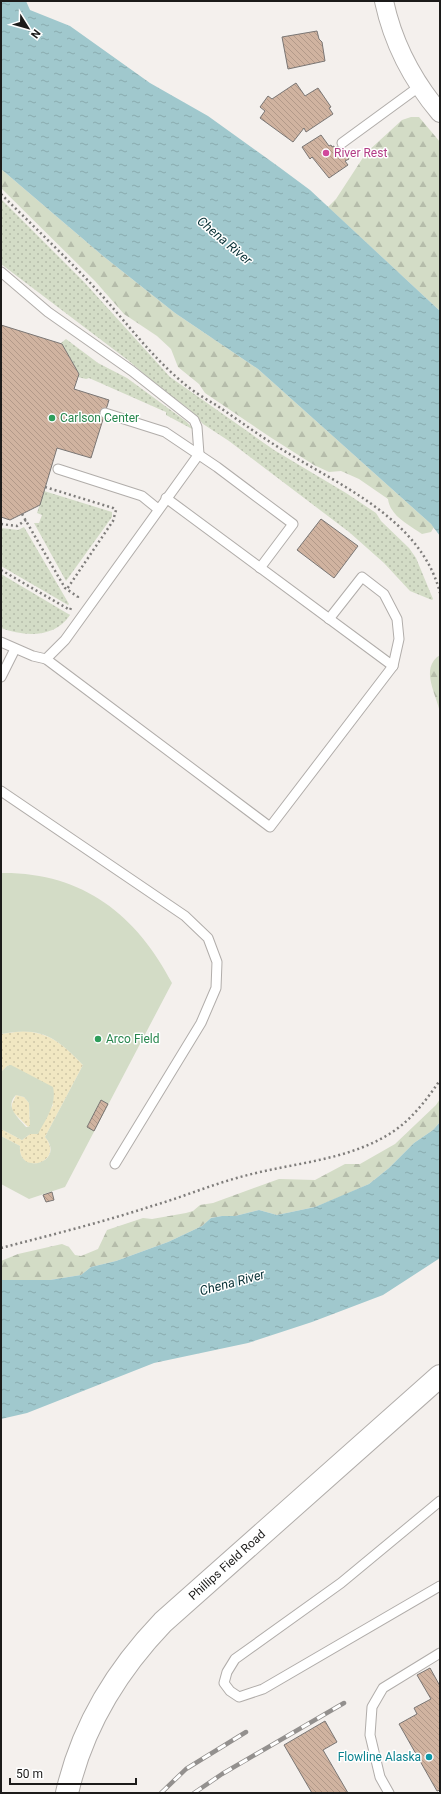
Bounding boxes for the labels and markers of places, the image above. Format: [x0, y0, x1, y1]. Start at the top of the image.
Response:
place label: River Rest [334, 146, 387, 160]
marker: River Rest [321, 148, 331, 158]
place label: Carlson Center [60, 411, 139, 425]
marker: Carlson Center [47, 413, 57, 423]
place label: Arco Field [106, 1032, 159, 1046]
marker: Arco Field [93, 1034, 103, 1044]
place label: Flowline Alaska [338, 1750, 421, 1764]
marker: Flowline Alaska [424, 1752, 434, 1762]

